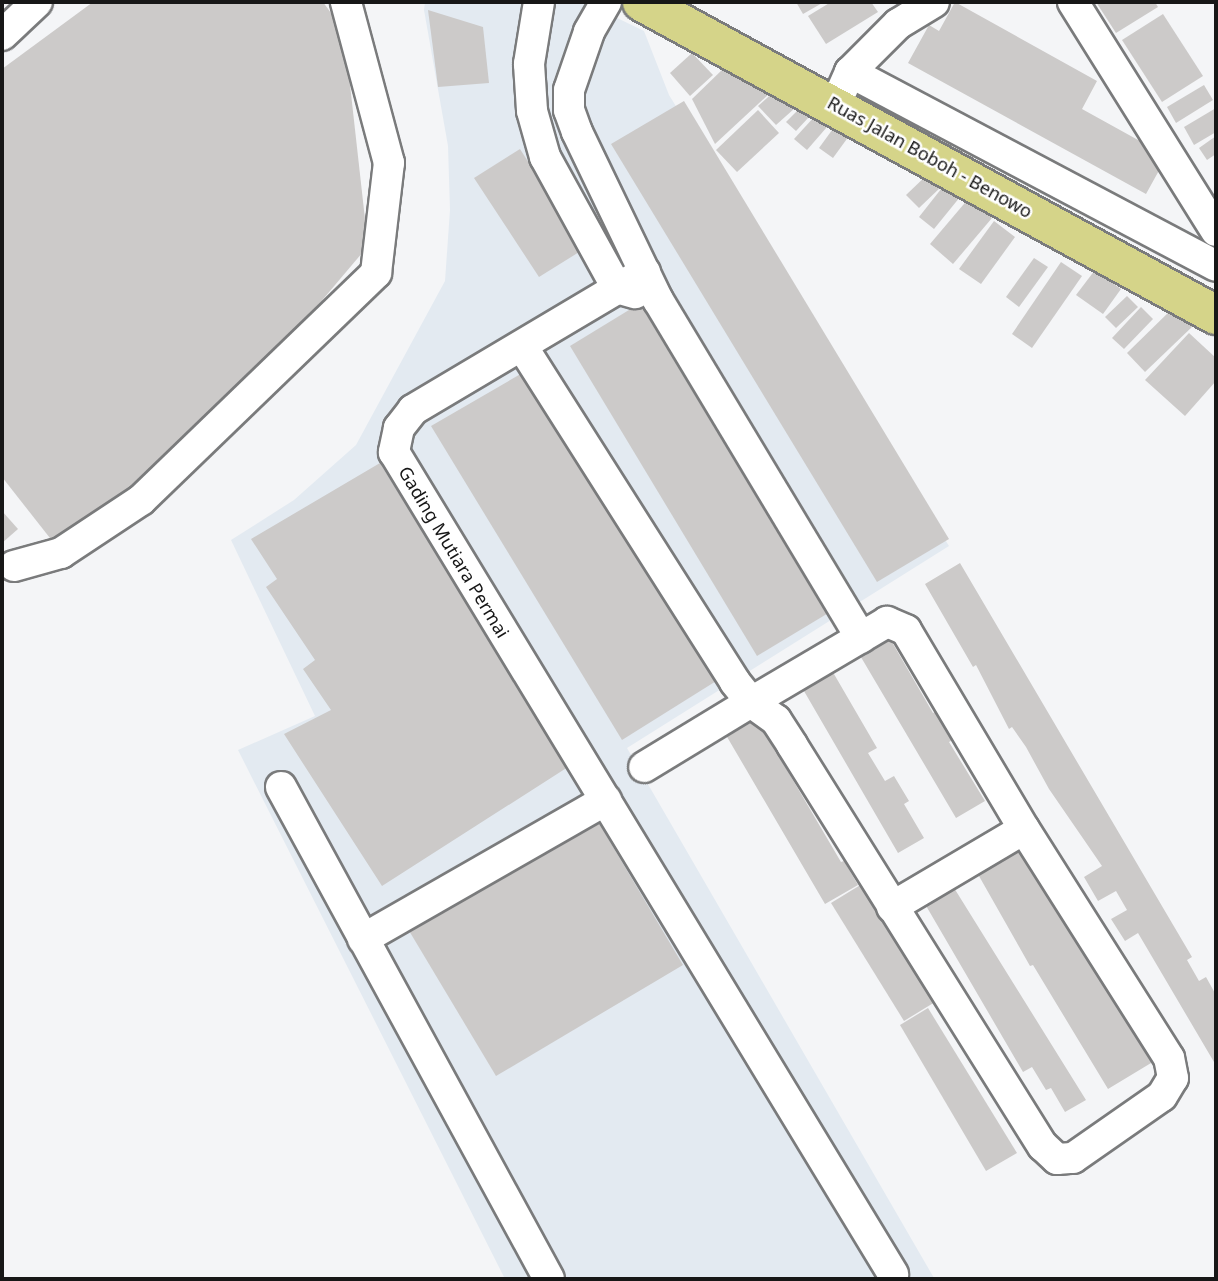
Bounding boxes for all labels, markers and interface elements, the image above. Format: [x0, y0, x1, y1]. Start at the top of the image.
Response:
street label: Ruas Jalan Boboh - Benowo [824, 92, 1036, 222]
street label: Gading Mutiara Permai [394, 462, 514, 642]

